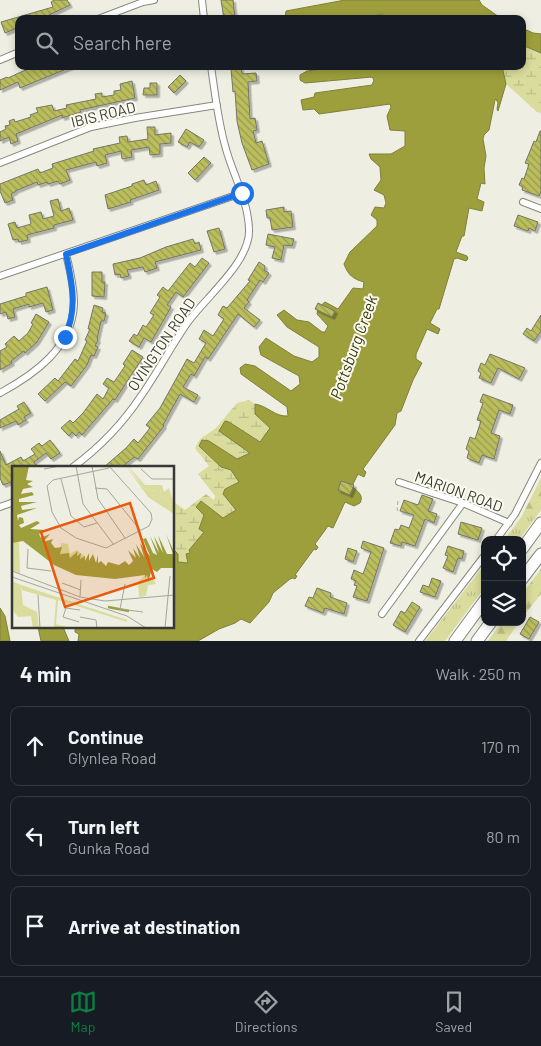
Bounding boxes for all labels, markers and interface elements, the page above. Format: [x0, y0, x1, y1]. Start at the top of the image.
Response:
search box [15, 15, 526, 70]
icon: search [33, 29, 61, 57]
text: Search here [73, 31, 172, 54]
street label: IBIS ROAD [69, 97, 137, 131]
route start [231, 182, 254, 205]
water label: Pottsburg Creek [325, 292, 381, 401]
street label: OVINGTON ROAD [123, 294, 199, 394]
route end [54, 326, 77, 349]
inset map [12, 466, 175, 628]
street label: MARION ROAD [413, 467, 505, 515]
map controls [481, 536, 526, 626]
button: locate [481, 536, 526, 581]
button: layers [481, 581, 526, 626]
text: 4 min [20, 661, 71, 686]
text: Walk · 250 m [436, 664, 521, 683]
text: Continue [68, 725, 144, 748]
icon: ahead [21, 732, 49, 760]
text: 170 m [481, 737, 520, 756]
text: Glynlea Road [68, 748, 156, 767]
text: Turn left [68, 815, 139, 838]
icon: left [21, 822, 49, 850]
text: 80 m [486, 827, 520, 846]
text: Gunka Road [68, 838, 150, 857]
icon: arrive [21, 912, 49, 940]
text: Arrive at destination [68, 915, 240, 938]
tab: Map [69, 988, 97, 1035]
tab: Directions [235, 988, 297, 1035]
tab: Saved [435, 988, 472, 1035]

